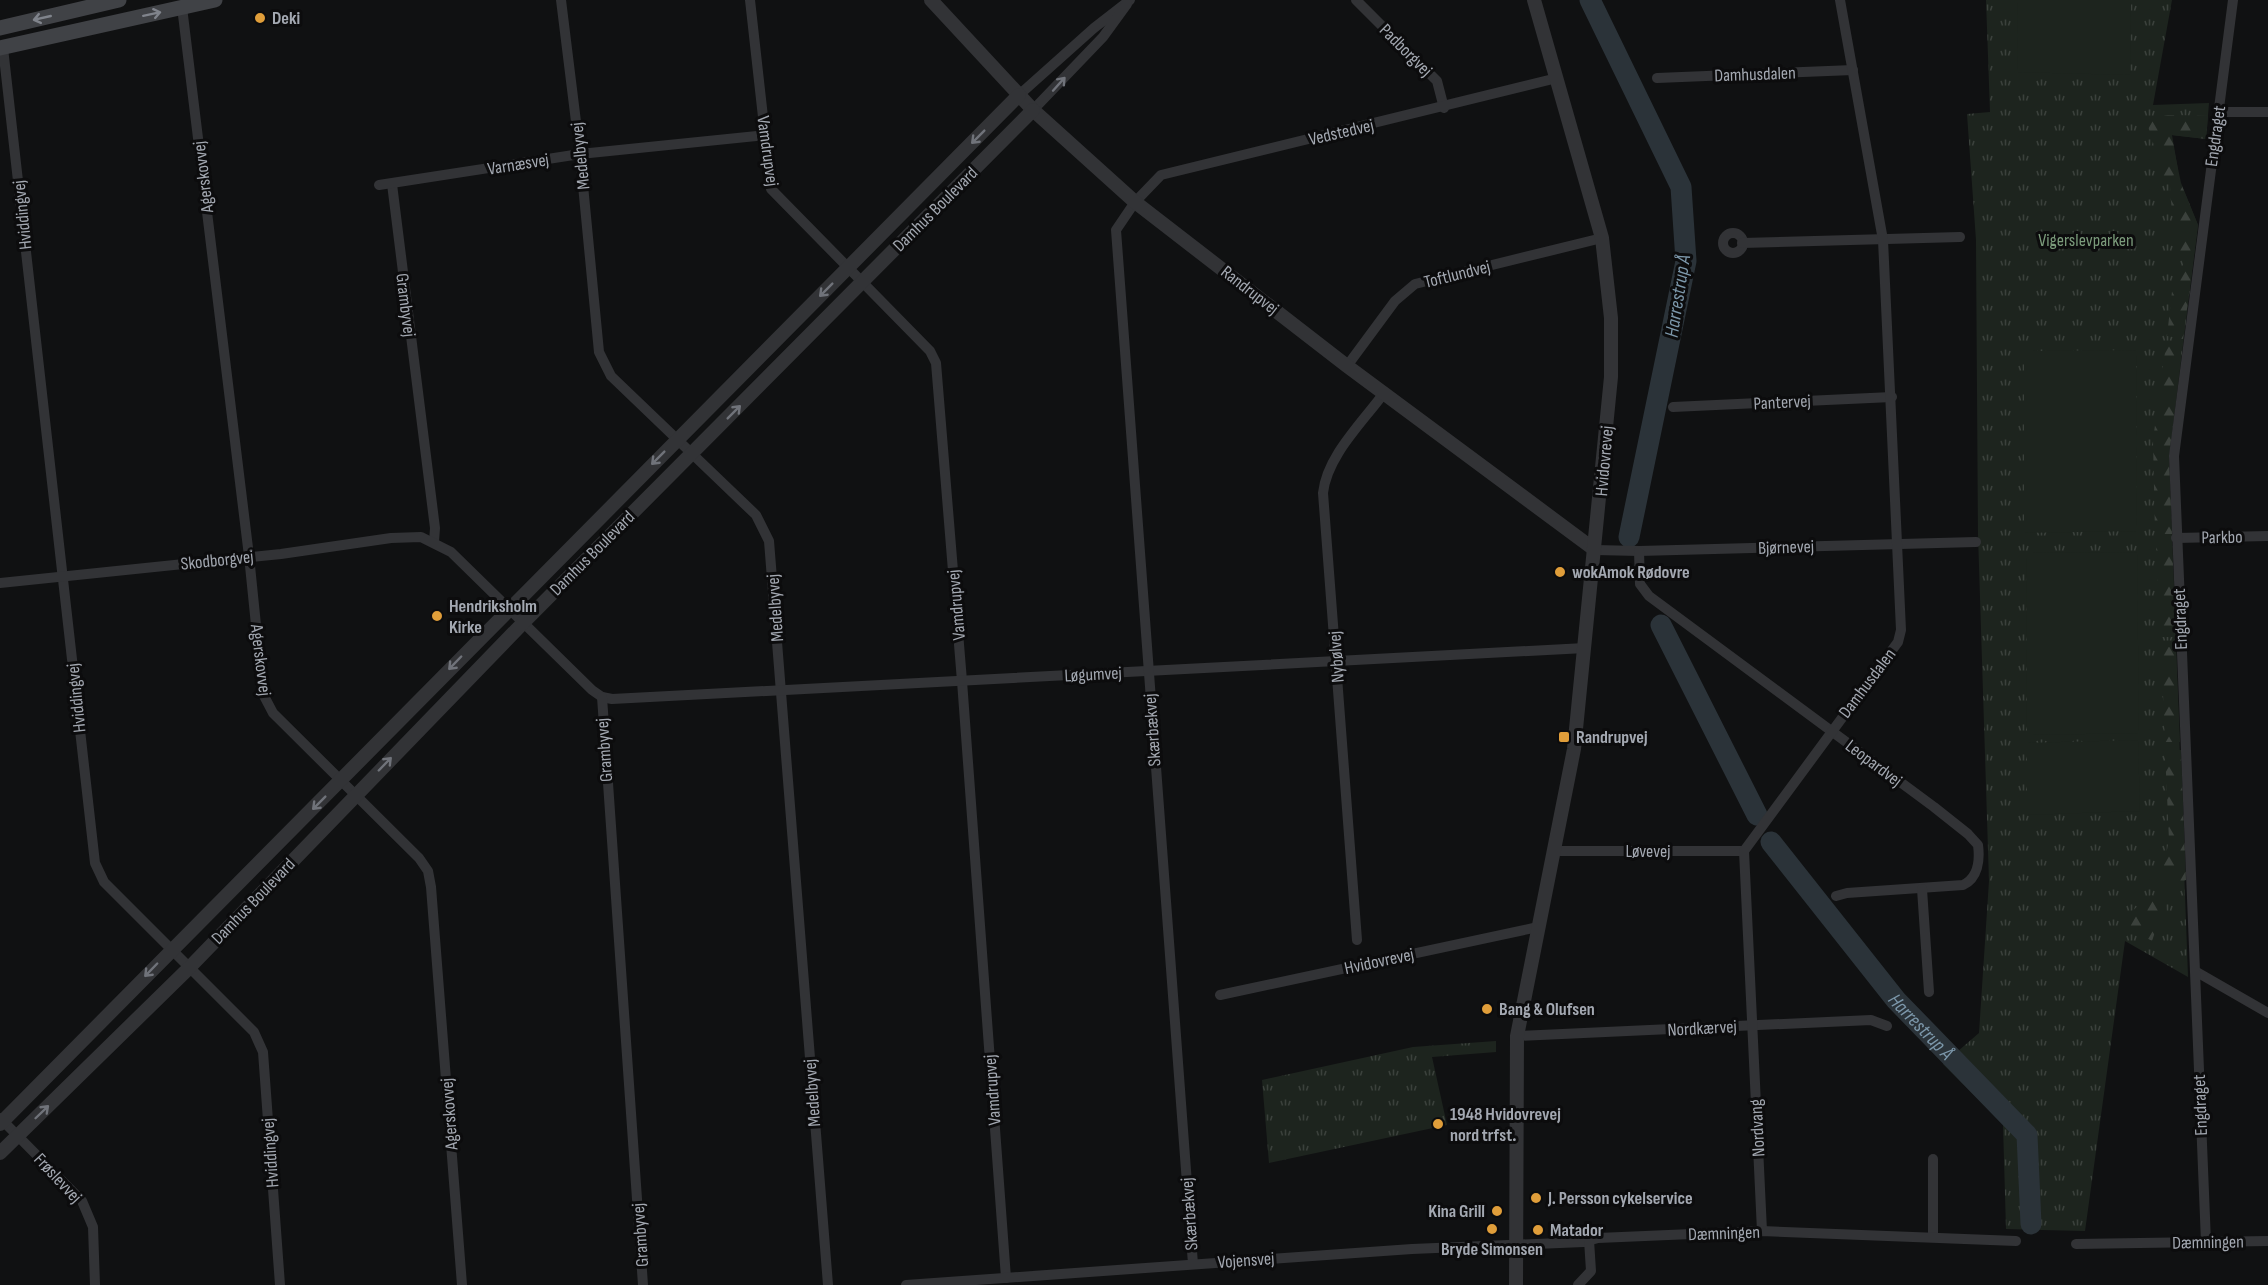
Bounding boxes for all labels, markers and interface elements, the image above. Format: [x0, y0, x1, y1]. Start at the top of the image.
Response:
one-way arrow [143, 7, 162, 19]
place label: Deki [272, 8, 300, 29]
marker: Deki [253, 11, 267, 25]
one-way arrow [33, 13, 52, 24]
street label: Padborgvej [1375, 20, 1436, 81]
street label: Damhusdalen [1714, 63, 1796, 86]
one-way arrow [1052, 77, 1066, 92]
street label: Engdraget [2201, 104, 2230, 168]
street label: Vamdrupvej [752, 115, 783, 188]
street label: Vedstedvej [1307, 115, 1376, 150]
street label: Medelbyvej [567, 121, 594, 191]
one-way arrow [970, 129, 985, 144]
street label: Agerskovvej [189, 140, 218, 215]
street label: Varnæsvej [486, 149, 550, 180]
street label: Damhus Boulevard [889, 163, 982, 256]
street label: Hviddingvej [8, 179, 37, 251]
park label: Vigerslevparken [2038, 230, 2134, 251]
water label: Harrestrup Å [1660, 253, 1696, 339]
street label: Toftlundvej [1422, 256, 1492, 293]
street label: Randrupvej [1217, 261, 1283, 319]
street label: Grambyvej [391, 272, 420, 338]
one-way arrow [818, 283, 833, 298]
street label: Pantervej [1753, 391, 1811, 414]
one-way arrow [726, 405, 741, 419]
street label: Hvidovrevej [1591, 425, 1618, 497]
one-way arrow [651, 450, 666, 465]
street label: Damhus Boulevard [546, 507, 639, 600]
street label: Parkbo [2201, 527, 2243, 548]
street label: Bjørnevej [1758, 536, 1814, 559]
street label: Skodborgvej [180, 546, 254, 575]
place label: wokAmok Rødovre [1572, 562, 1690, 583]
marker: wokAmok Rødovre [1553, 565, 1567, 579]
street label: Vamdrupvej [943, 569, 970, 641]
street label: Medelbyvej [763, 574, 788, 642]
street label: Engdraget [2169, 587, 2192, 650]
place label: Hendriksholm Kirke [449, 596, 537, 638]
marker: Hendriksholm Kirke [430, 609, 444, 623]
street label: Agerskovvej [246, 622, 275, 697]
street label: Nybølvej [1324, 630, 1349, 683]
street label: Damhusdalen [1834, 644, 1900, 722]
one-way arrow [448, 655, 462, 670]
street label: Hviddingvej [62, 662, 91, 734]
street label: Løgumvej [1064, 663, 1122, 686]
street label: Skærbækvej [1139, 693, 1166, 767]
street label: Grambyvej [592, 717, 617, 783]
place label: Randrupvej [1576, 727, 1648, 748]
marker: Randrupvej [1557, 730, 1571, 744]
street label: Leopardvej [1841, 735, 1906, 791]
one-way arrow [378, 756, 392, 771]
one-way arrow [311, 795, 326, 810]
street label: Løvevej [1626, 841, 1671, 862]
street label: Damhus Boulevard [207, 854, 300, 949]
street label: Hvidovrevej [1342, 944, 1416, 979]
one-way arrow [144, 963, 158, 978]
water label: Harrestrup Å [1883, 989, 1958, 1065]
place label: Bang & Olufsen [1499, 999, 1595, 1020]
marker: Bang & Olufsen [1480, 1002, 1494, 1016]
street label: Nordkærvej [1667, 1016, 1737, 1041]
street label: Vamdrupvej [980, 1054, 1005, 1126]
street label: Medelbyvej [800, 1059, 825, 1127]
street label: Engdraget [2189, 1073, 2212, 1136]
street label: Agerskovvej [437, 1077, 463, 1152]
street label: Nordvang [1746, 1099, 1769, 1157]
one-way arrow [34, 1104, 49, 1119]
place label: 1948 Hvidovrevej nord trfst. [1450, 1104, 1561, 1146]
street label: Hviddingvej [258, 1117, 283, 1188]
marker: 1948 Hvidovrevej nord trfst. [1431, 1117, 1445, 1131]
street label: Frøslevvej [29, 1149, 86, 1208]
street label: Skærbækvej [1176, 1177, 1203, 1251]
place label: J. Persson cykelservice [1547, 1188, 1693, 1209]
marker: J. Persson cykelservice [1529, 1191, 1543, 1205]
place label: Kina Grill [1428, 1201, 1485, 1222]
street label: Grambyvej [628, 1202, 653, 1268]
marker: Kina Grill [1490, 1204, 1504, 1218]
place label: Matador [1550, 1220, 1604, 1241]
marker: Bryde Simonsen [1485, 1222, 1499, 1236]
street label: Dæmningen [1688, 1222, 1760, 1245]
marker: Matador [1531, 1223, 1545, 1237]
street label: Dæmningen [2172, 1231, 2244, 1254]
place label: Bryde Simonsen [1441, 1239, 1543, 1260]
street label: Vojensvej [1217, 1248, 1275, 1273]

